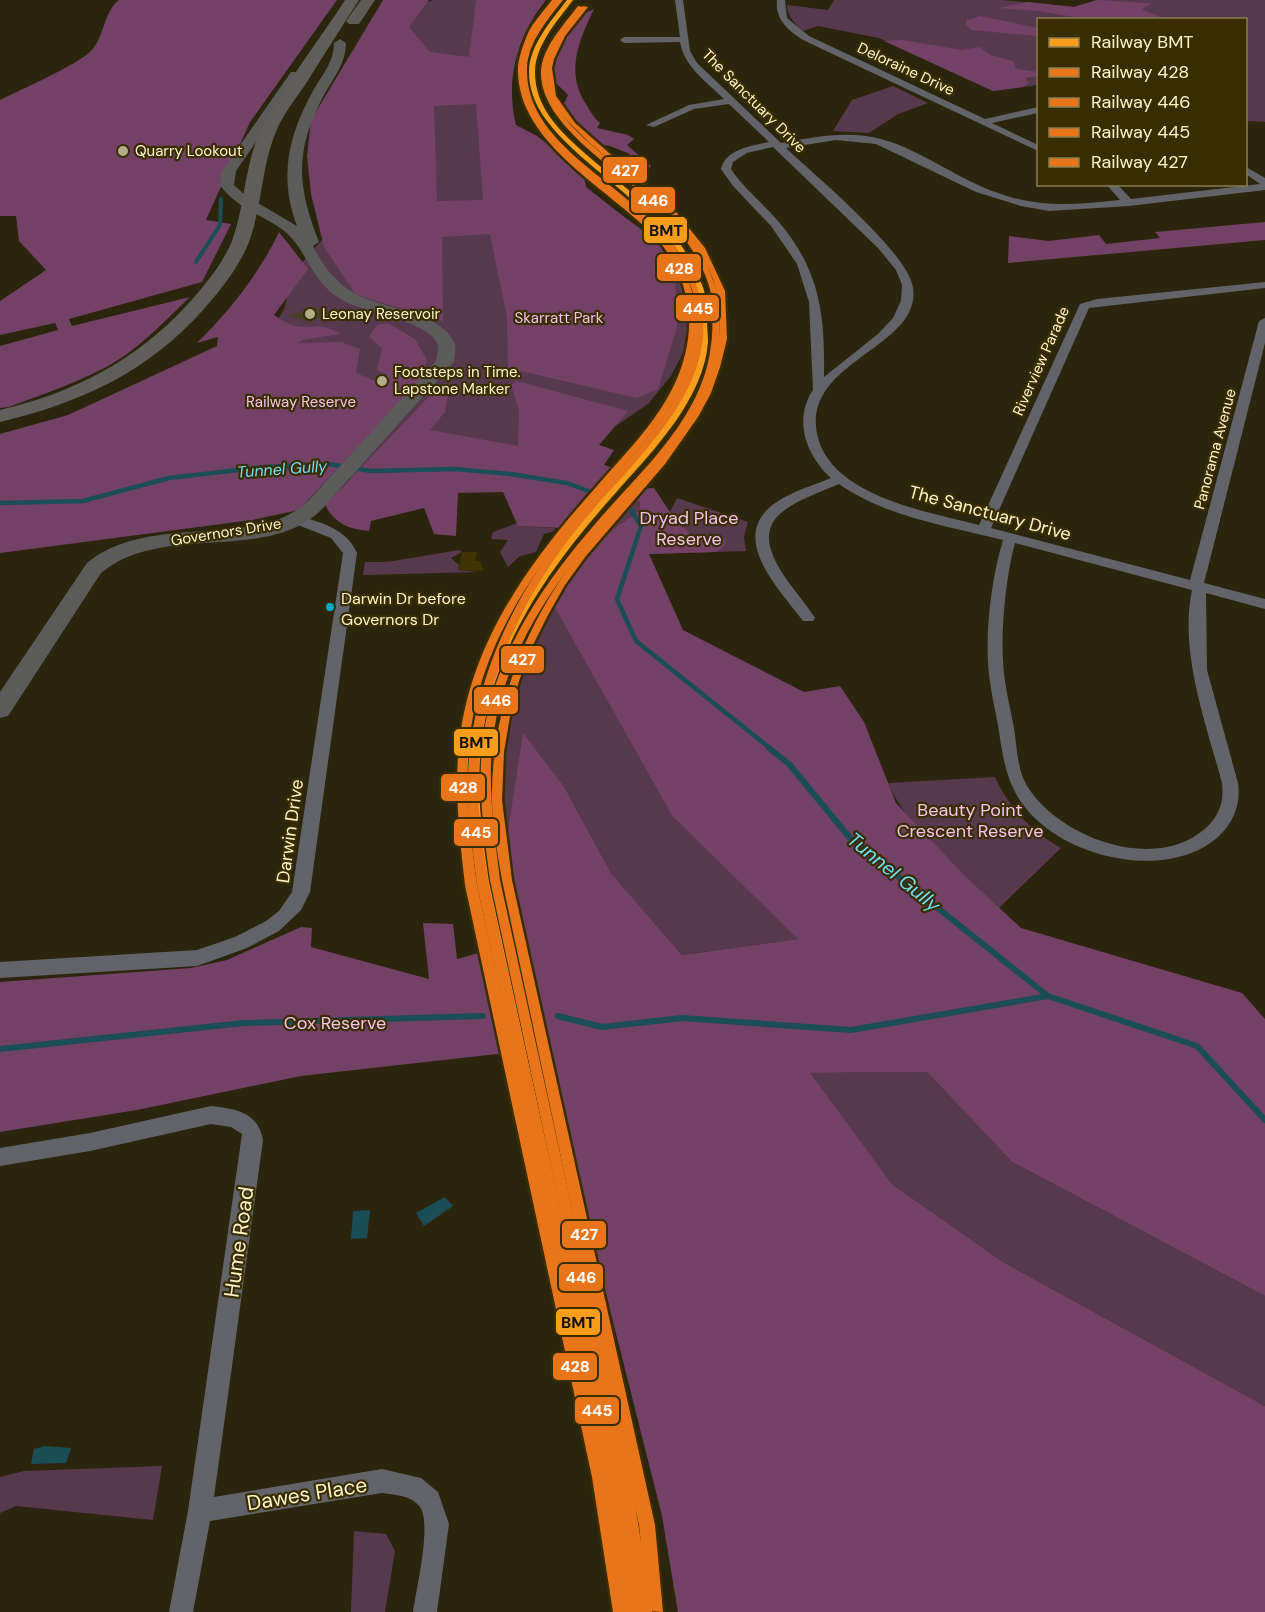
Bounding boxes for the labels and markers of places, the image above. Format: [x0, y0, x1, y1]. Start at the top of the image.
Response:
place label: Quarry Lookout [135, 141, 243, 161]
marker: Quarry Lookout [116, 144, 130, 158]
place label: Leonay Reservoir [322, 304, 440, 324]
marker: Leonay Reservoir [303, 307, 317, 321]
place label: Footsteps in Time. Lapstone Marker [394, 362, 520, 399]
marker: Footsteps in Time. Lapstone Marker [375, 374, 389, 388]
place label: Darwin Dr before Governors Dr [341, 588, 466, 630]
marker: Darwin Dr before Governors Dr [324, 601, 336, 613]

